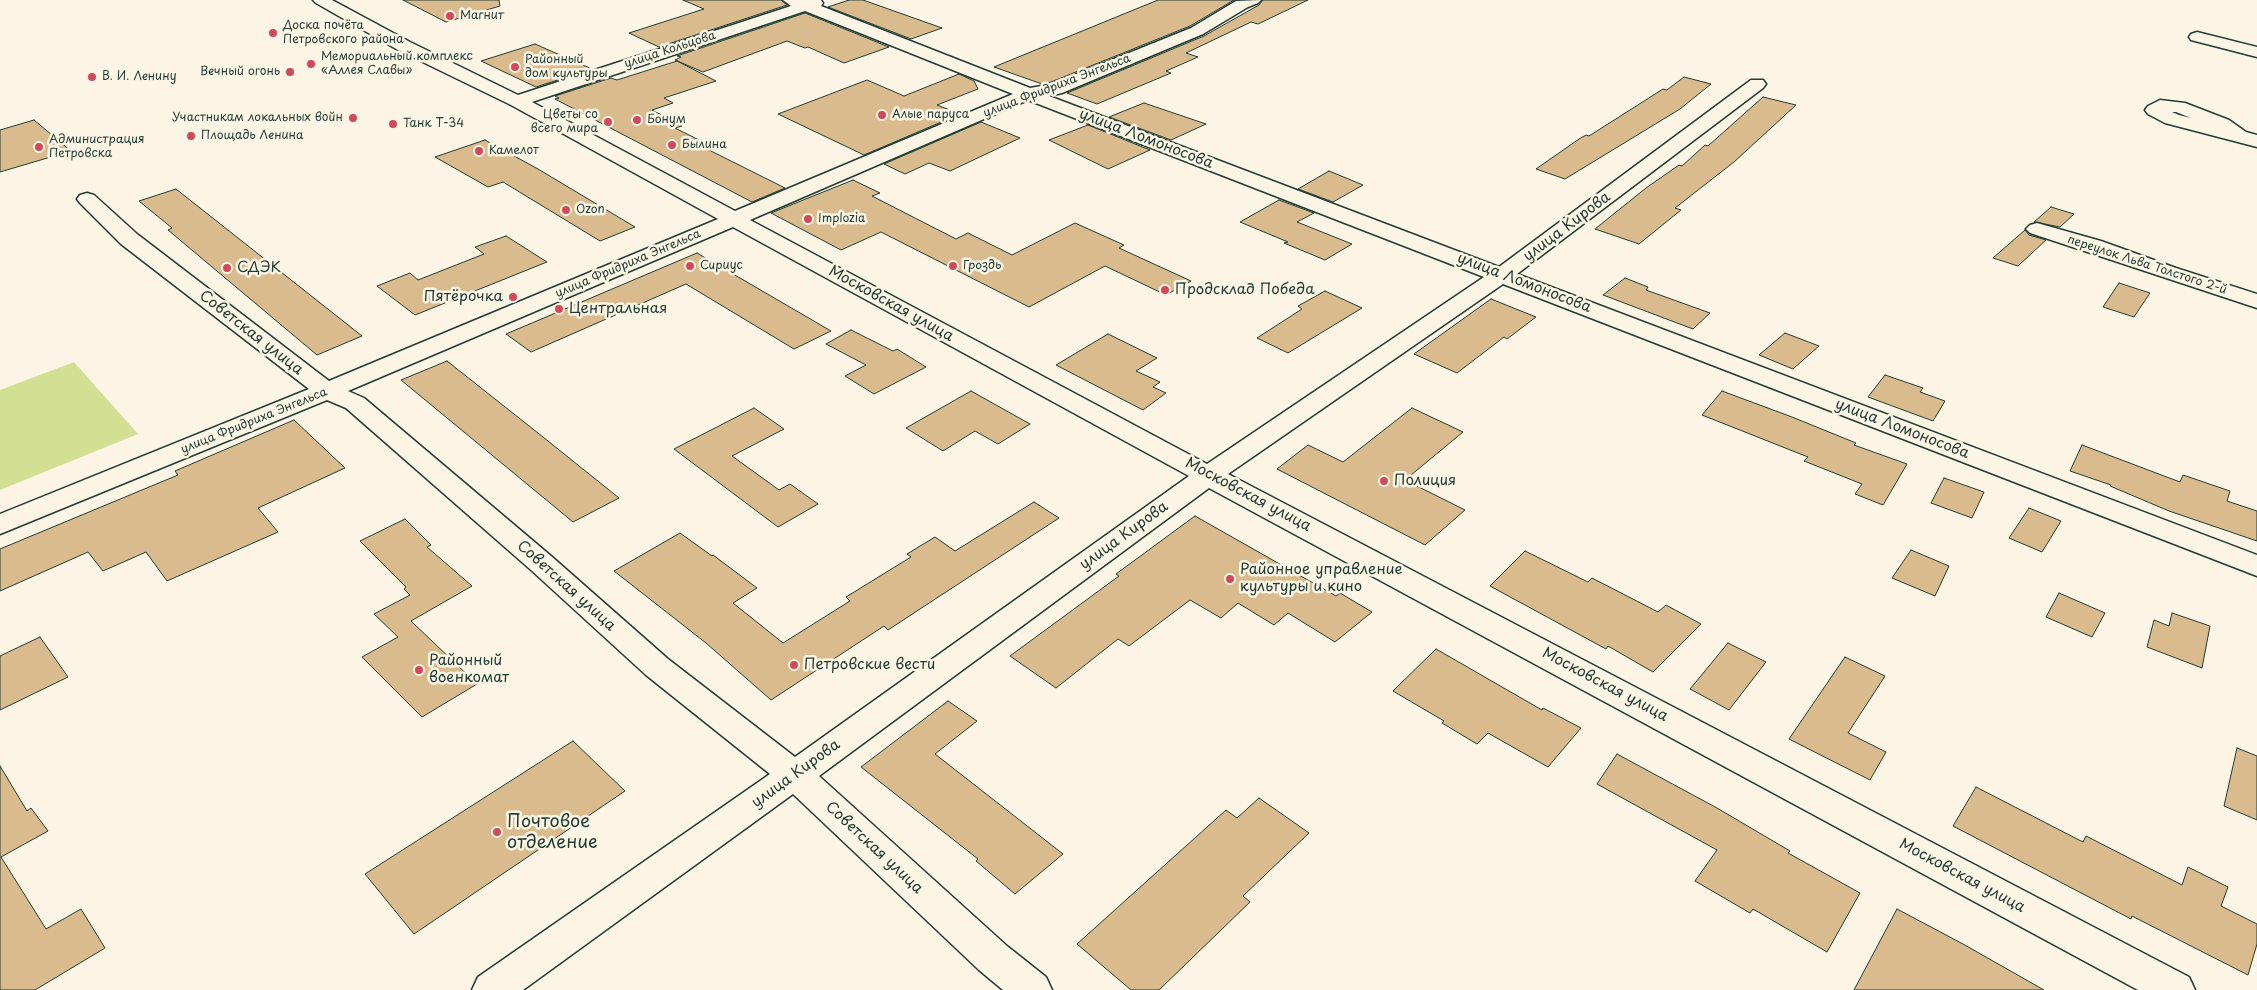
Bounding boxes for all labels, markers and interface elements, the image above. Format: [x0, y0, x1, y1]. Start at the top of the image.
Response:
place label: Магнит [460, 9, 504, 23]
marker: Магнит [444, 10, 456, 22]
place label: Доска почёта Петровского района [283, 19, 404, 47]
marker: Доска почёта Петровского района [267, 27, 279, 39]
street label: улица Кольцова [622, 28, 718, 72]
place label: Мемориальный комплекс «Аллея Славы» [321, 50, 473, 78]
street label: улица Фридриха Энгельса [981, 51, 1133, 121]
place label: Районный дом культуры [525, 53, 608, 81]
marker: Мемориальный комплекс «Аллея Славы» [305, 58, 317, 70]
marker: Районный дом культуры [509, 61, 521, 73]
place label: Вечный огонь [200, 65, 280, 79]
marker: Вечный огонь [284, 66, 296, 78]
place label: В. И. Ленину [102, 70, 177, 84]
marker: В. И. Ленину [86, 71, 98, 83]
street label: улица Ломоносова [1076, 105, 1216, 173]
place label: Цветы со всего мира [531, 108, 598, 136]
place label: Алые паруса [892, 108, 969, 122]
marker: Алые паруса [876, 109, 888, 121]
place label: Участникам локальных войн [172, 111, 343, 125]
marker: Участникам локальных войн [347, 112, 359, 124]
place label: Бонум [647, 113, 686, 127]
marker: Бонум [631, 114, 643, 126]
marker: Цветы со всего мира [602, 116, 614, 128]
place label: Танк Т-34 [403, 117, 464, 131]
marker: Танк Т-34 [387, 118, 399, 130]
place label: Площадь Ленина [201, 129, 304, 143]
marker: Площадь Ленина [185, 130, 197, 142]
place label: Администрация Петровска [49, 133, 144, 161]
place label: Былина [682, 138, 727, 152]
marker: Былина [666, 139, 678, 151]
marker: Администрация Петровска [33, 141, 45, 153]
place label: Камелот [489, 144, 539, 158]
marker: Камелот [473, 145, 485, 157]
street label: улица Кирова [1520, 188, 1614, 266]
place label: Ozon [576, 203, 605, 217]
marker: Ozon [560, 204, 572, 216]
place label: Implozia [818, 212, 865, 226]
marker: Implozia [802, 213, 814, 225]
street label: улица Фридриха Энгельса [553, 227, 703, 301]
street label: переулок Льва Толстого 2-й [2066, 232, 2228, 298]
street label: улица Ломоносова [1454, 249, 1594, 317]
place label: СДЭК [237, 259, 281, 277]
place label: Сириус [700, 259, 743, 273]
place label: Гроздь [963, 259, 1001, 273]
marker: Сириус [684, 260, 696, 272]
marker: Гроздь [947, 260, 959, 272]
marker: СДЭК [221, 262, 233, 274]
street label: Московская улица [825, 262, 957, 346]
place label: Продсклад Победа [1175, 281, 1314, 299]
marker: Продсклад Победа [1159, 284, 1171, 296]
street label: Советская улица [196, 287, 306, 379]
place label: Пятёрочка [424, 288, 503, 306]
marker: Пятёрочка [507, 291, 519, 303]
place label: Центральная [569, 300, 667, 318]
marker: Центральная [553, 303, 565, 315]
street label: улица Фридриха Энгельса [179, 385, 329, 457]
street label: улица Ломоносова [1832, 395, 1972, 463]
street label: Московская улица [1182, 454, 1314, 536]
place label: Полиция [1394, 472, 1456, 490]
marker: Полиция [1378, 475, 1390, 487]
street label: улица Кирова [1076, 498, 1172, 574]
street label: Советская улица [513, 537, 619, 635]
place label: Районное управление культуры и кино [1240, 561, 1403, 596]
marker: Районное управление культуры и кино [1224, 573, 1236, 585]
street label: Московская улица [1539, 644, 1671, 726]
place label: Районный военкомат [429, 652, 509, 687]
place label: Петровские вести [804, 656, 935, 674]
marker: Петровские вести [788, 659, 800, 671]
marker: Районный военкомат [413, 664, 425, 676]
street label: улица Кирова [748, 736, 844, 812]
street label: Советская улица [822, 798, 926, 898]
place label: Почтовое отделение [507, 811, 598, 854]
marker: Почтовое отделение [491, 826, 503, 838]
street label: Московская улица [1896, 835, 2028, 917]

